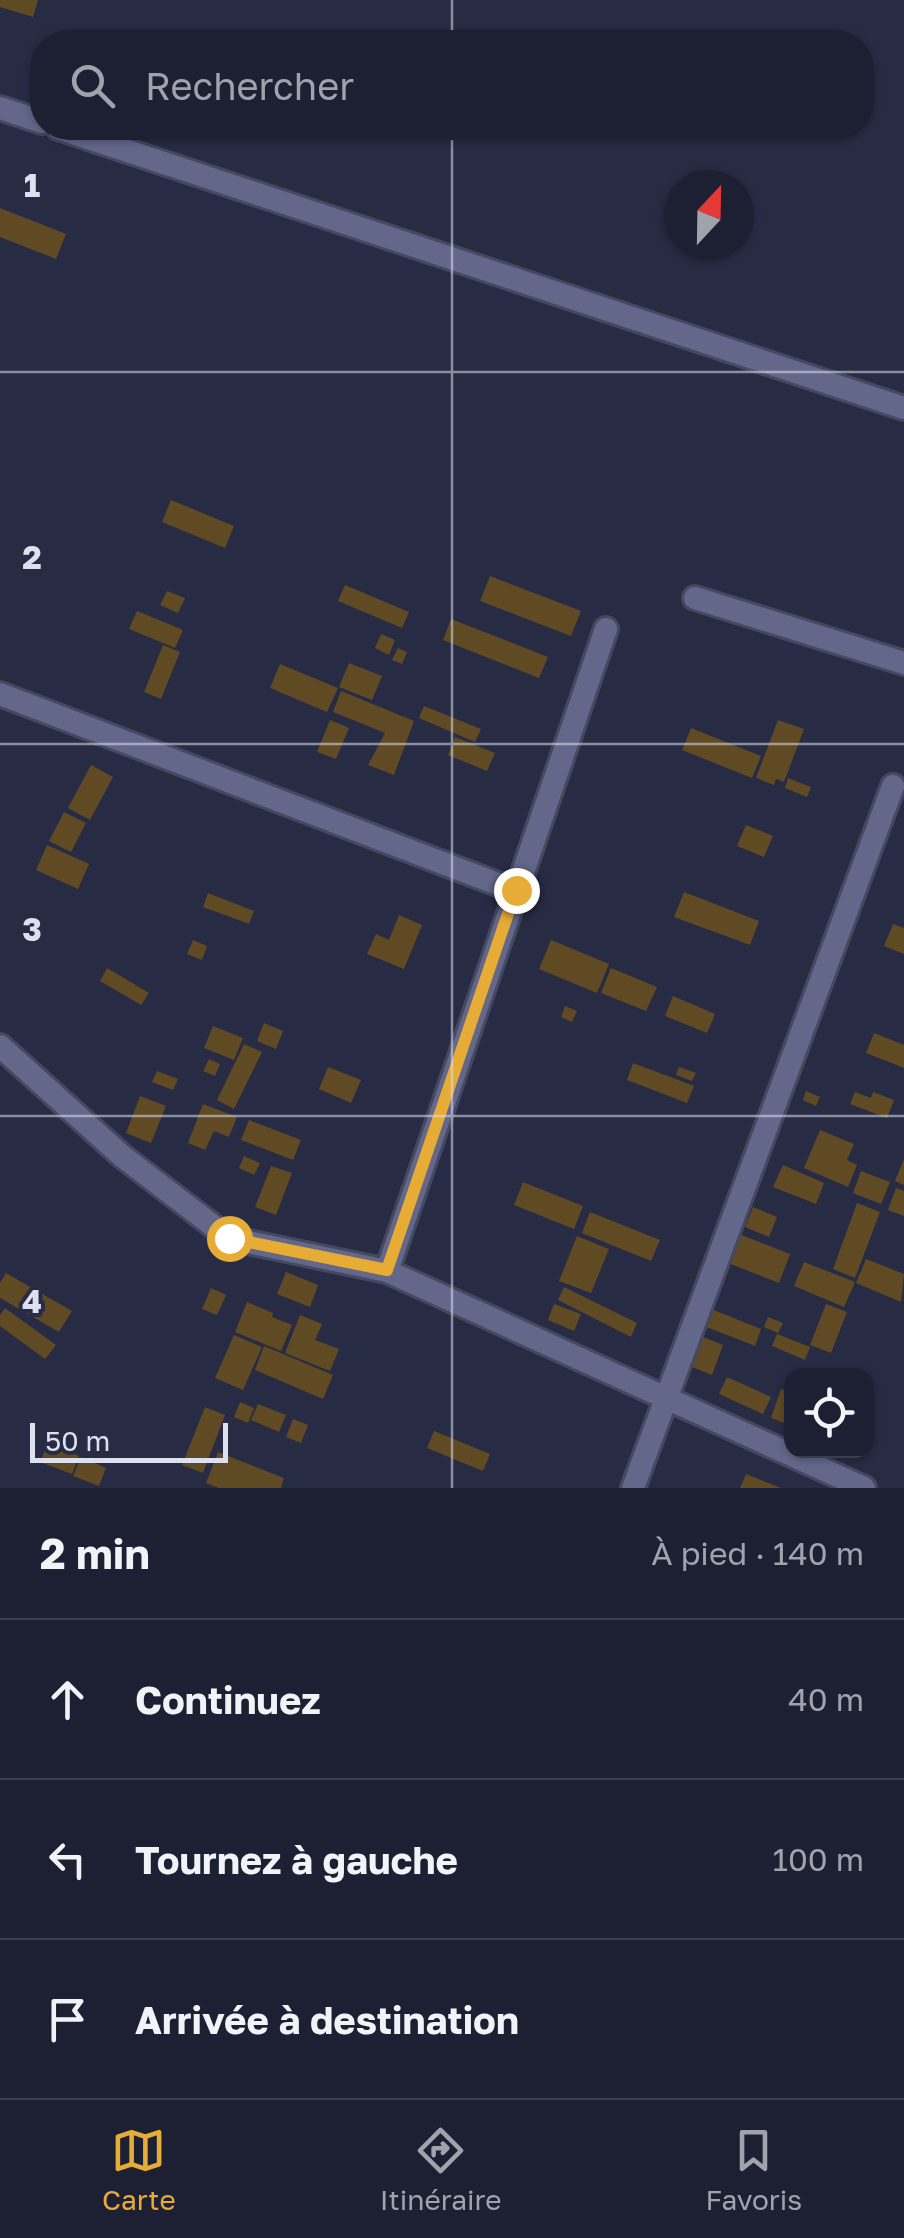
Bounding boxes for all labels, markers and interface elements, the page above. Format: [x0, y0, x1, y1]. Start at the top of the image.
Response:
search box [30, 30, 874, 140]
icon: search [65, 58, 120, 113]
text: Rechercher [145, 63, 354, 108]
text: 1 [24, 166, 40, 204]
north arrow [664, 170, 754, 260]
text: 2 [22, 538, 42, 576]
route end [494, 868, 540, 914]
text: 3 [22, 910, 42, 948]
route start [207, 1216, 253, 1262]
text: 4 [22, 1282, 42, 1320]
map controls [784, 1368, 874, 1458]
button: locate [784, 1368, 874, 1458]
scale bar [30, 1418, 228, 1462]
text: 50 m [45, 1424, 110, 1457]
text: 2 min [40, 1528, 150, 1578]
text: À pied · 140 m [651, 1534, 864, 1572]
icon: ahead [40, 1672, 95, 1727]
text: Continuez [135, 1677, 321, 1722]
text: 40 m [788, 1680, 864, 1718]
icon: left [40, 1832, 95, 1887]
text: Tournez à gauche [135, 1837, 458, 1882]
text: 100 m [772, 1840, 864, 1878]
icon: arrive [40, 1992, 95, 2047]
text: Arrivée à destination [135, 1997, 519, 2042]
tab: Carte [102, 2123, 176, 2216]
tab: Itinéraire [380, 2123, 502, 2216]
tab: Favoris [705, 2123, 802, 2216]

